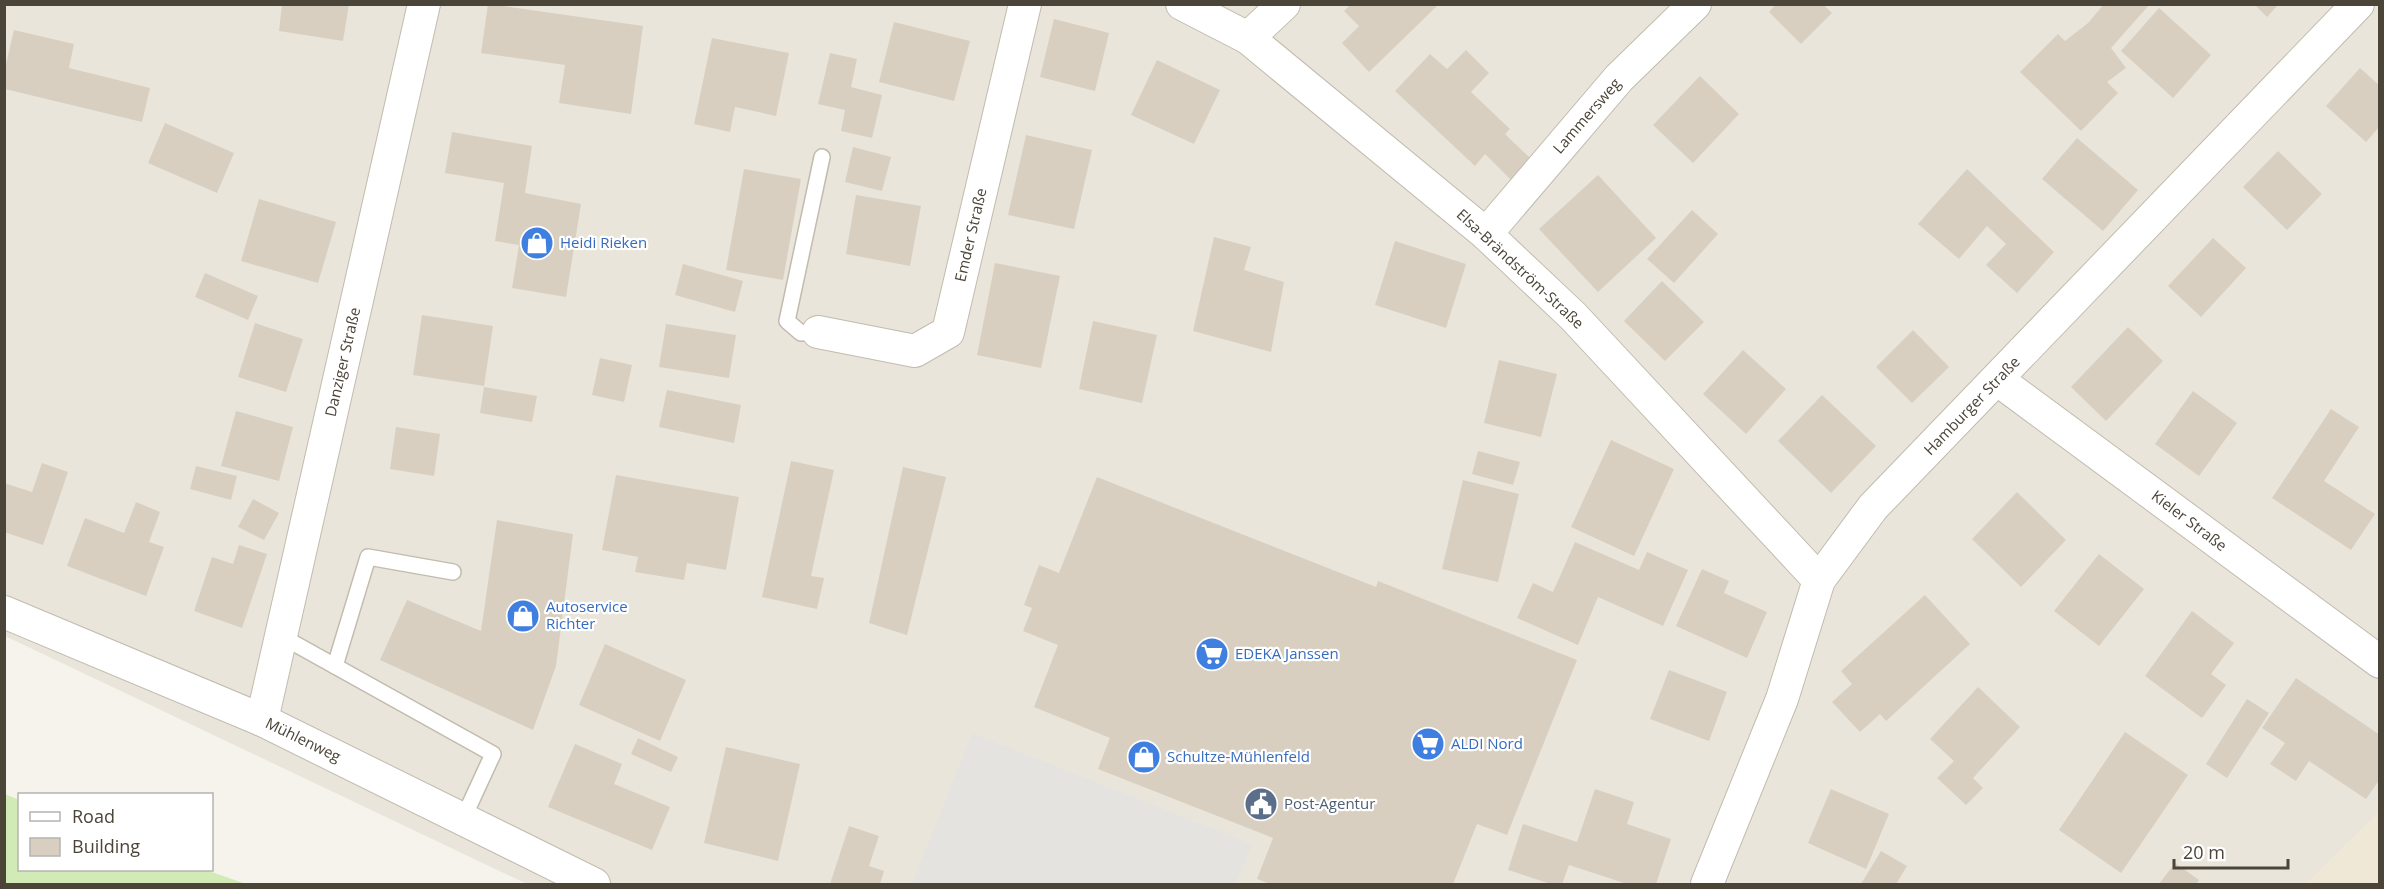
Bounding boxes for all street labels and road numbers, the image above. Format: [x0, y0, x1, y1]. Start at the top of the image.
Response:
street label: Lammersweg [1548, 73, 1625, 157]
street label: Emder Straße [950, 186, 991, 284]
street label: Elsa-Brändström-Straße [1453, 204, 1589, 333]
street label: Danziger Straße [320, 305, 364, 418]
street label: Hamburger Straße [1919, 352, 2024, 459]
street label: Kieler Straße [2148, 485, 2231, 555]
street label: Mühlenweg [262, 712, 344, 766]

